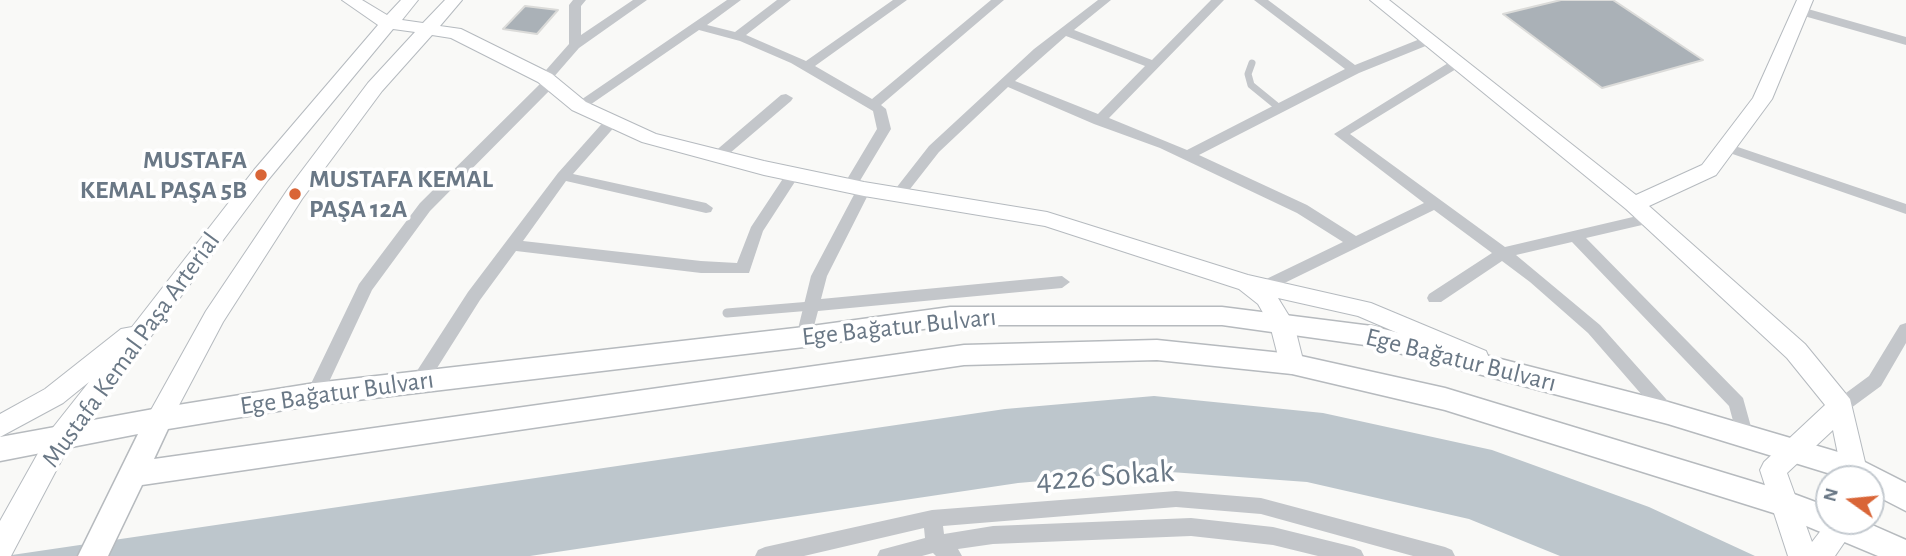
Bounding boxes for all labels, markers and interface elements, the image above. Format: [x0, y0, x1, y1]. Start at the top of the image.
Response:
place label: MUSTAFA KEMAL PAŞA 5B [80, 144, 247, 206]
place label: MUSTAFA KEMAL PAŞA 12A [309, 163, 493, 224]
marker: MUSTAFA KEMAL PAŞA 5B [253, 167, 269, 183]
marker: MUSTAFA KEMAL PAŞA 12A [287, 186, 303, 202]
street label: Mustafa Kemal Paşa Arterial [35, 226, 227, 474]
street label: Ege Bağatur Bulvarı [800, 301, 998, 353]
street label: Ege Bağatur Bulvarı [1362, 321, 1560, 399]
street label: Ege Bağatur Bulvarı [238, 364, 436, 422]
street label: 4226 Sokak [1035, 452, 1175, 500]
north arrow [1815, 465, 1885, 535]
text: N [1820, 486, 1842, 504]

